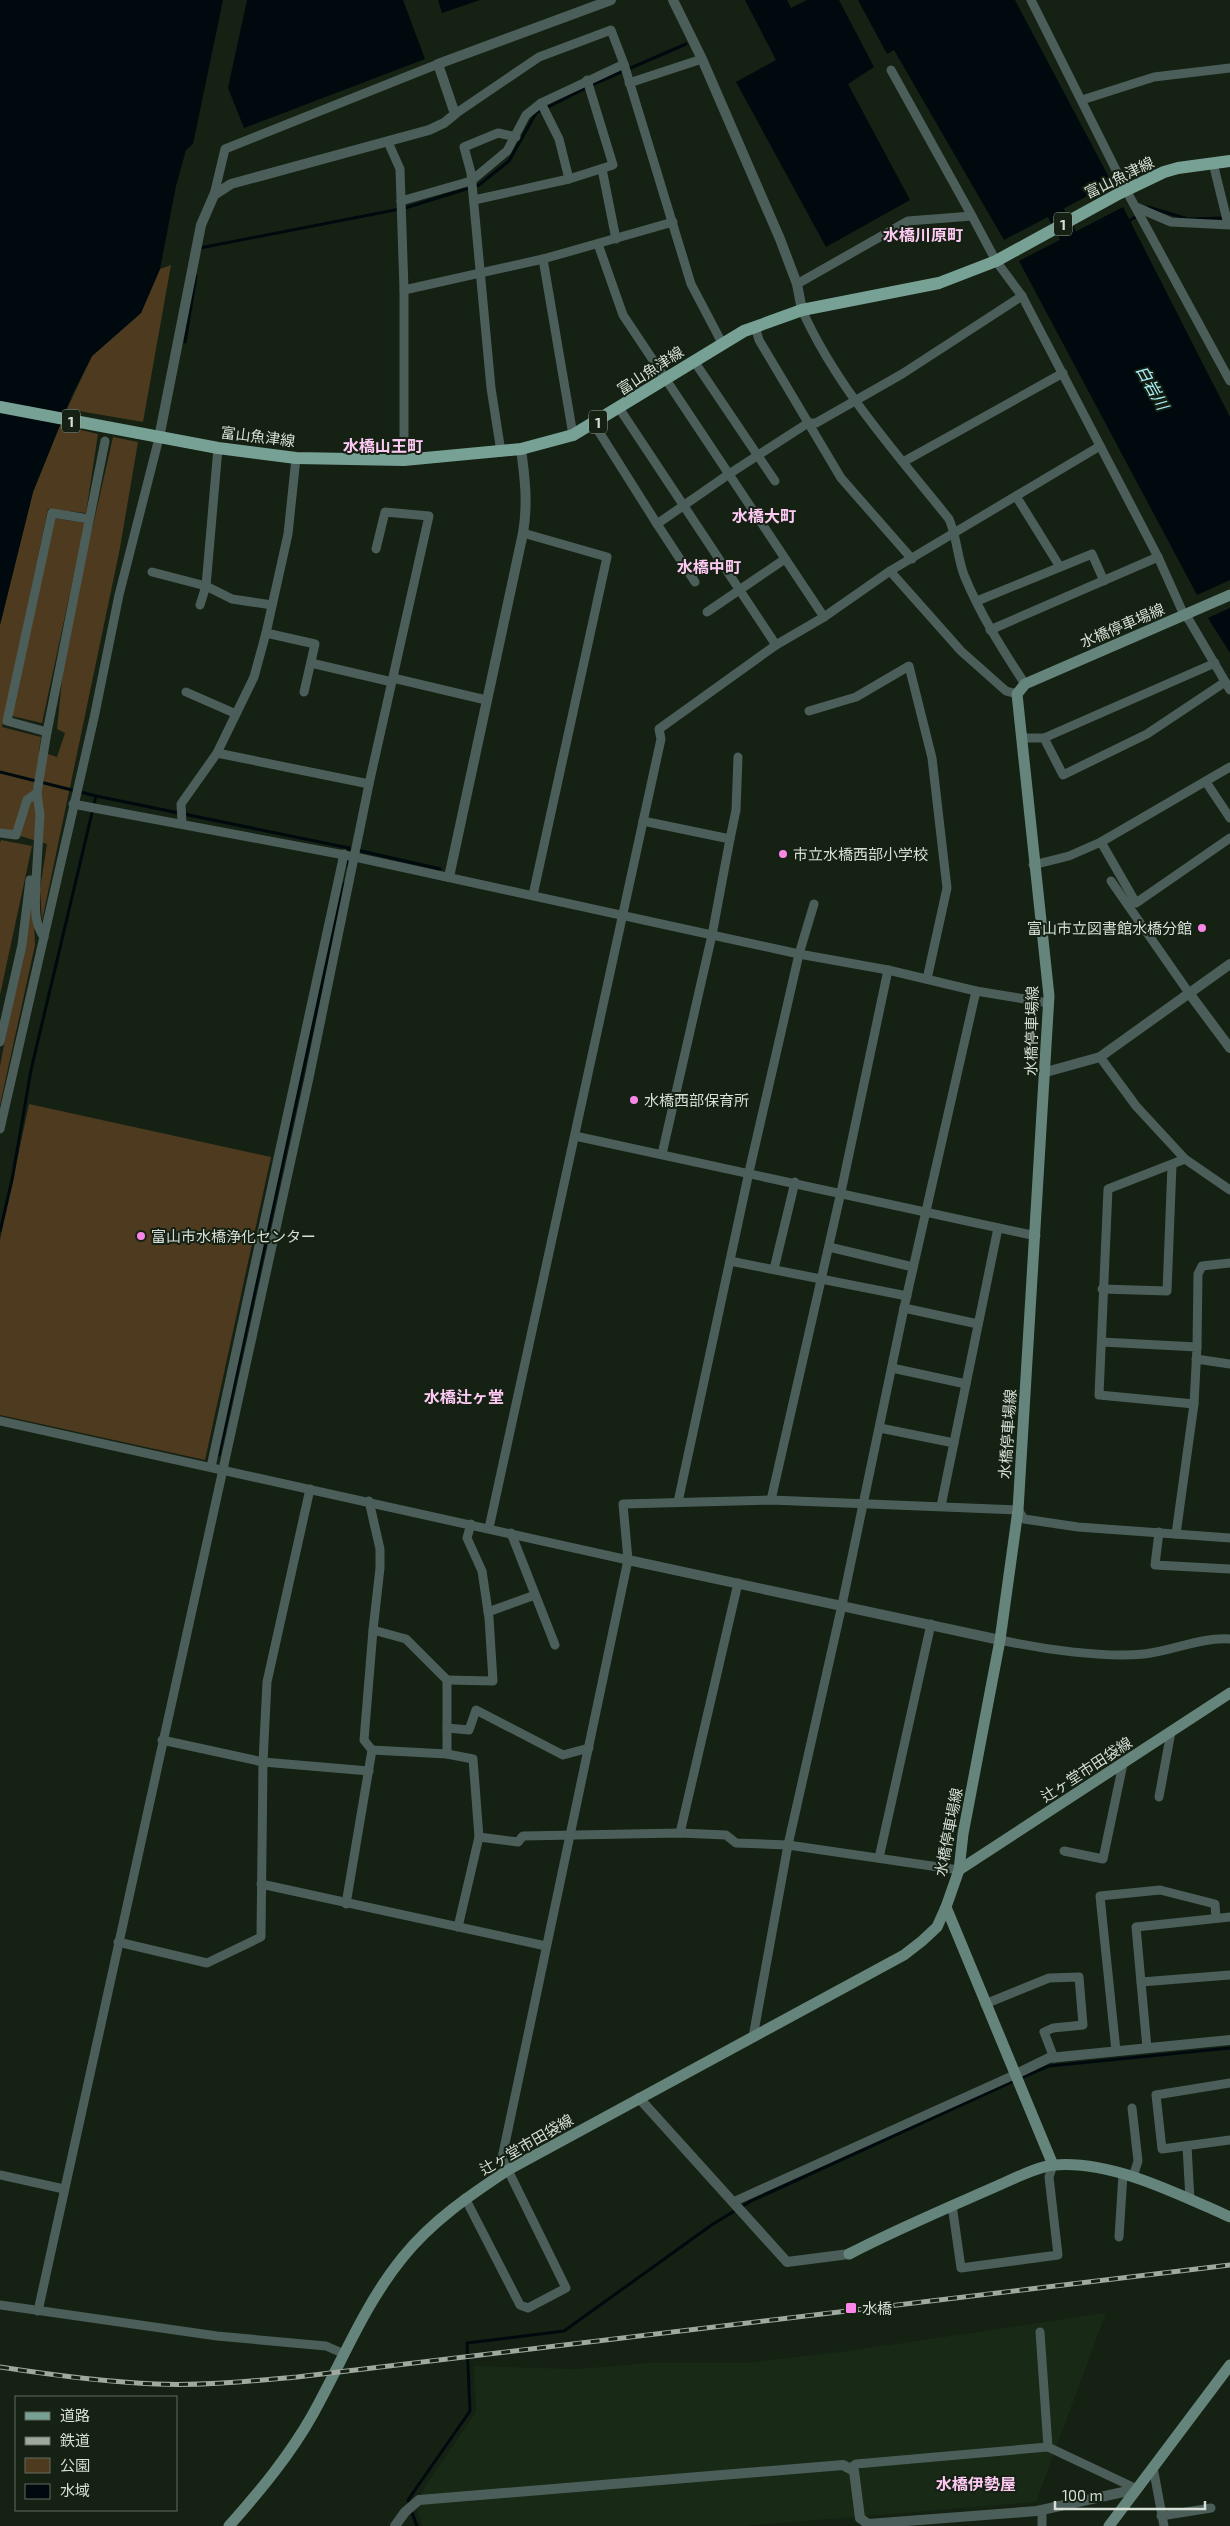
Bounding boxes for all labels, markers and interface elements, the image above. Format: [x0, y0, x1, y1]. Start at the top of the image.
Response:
street label: 富山魚津線 [1081, 152, 1157, 202]
road number: 1 [1054, 212, 1072, 235]
district label: 水橋川原町 [883, 225, 963, 244]
street label: 富山魚津線 [614, 342, 686, 398]
water label: 白岩川 [1133, 361, 1174, 414]
road number: 1 [62, 410, 80, 432]
road number: 1 [589, 411, 607, 434]
street label: 富山魚津線 [220, 422, 296, 450]
district label: 水橋山王町 [343, 436, 423, 455]
district label: 水橋大町 [732, 506, 796, 525]
district label: 水橋中町 [677, 557, 741, 576]
street label: 水橋停車場線 [1077, 599, 1167, 651]
place label: 市立水橋西部小学校 [793, 845, 928, 863]
marker: 市立水橋西部小学校 [777, 848, 789, 860]
place label: 富山市立図書館水橋分館 [1027, 919, 1192, 937]
marker: 富山市立図書館水橋分館 [1196, 922, 1208, 934]
street label: 水橋停車場線 [1021, 986, 1041, 1076]
place label: 水橋西部保育所 [644, 1091, 749, 1109]
marker: 水橋西部保育所 [628, 1094, 640, 1106]
place label: 富山市水橋浄化センター [151, 1227, 316, 1245]
marker: 富山市水橋浄化センター [135, 1230, 147, 1242]
district label: 水橋辻ヶ堂 [424, 1387, 504, 1406]
street label: 水橋停車場線 [995, 1388, 1019, 1480]
street label: 辻ヶ堂市田袋線 [1037, 1733, 1135, 1805]
street label: 水橋停車場線 [931, 1786, 965, 1878]
street label: 辻ヶ堂市田袋線 [476, 2110, 576, 2178]
place label: 水橋 [862, 2299, 892, 2317]
marker: 水橋 [844, 2301, 858, 2315]
legend [15, 2396, 178, 2511]
text: 道路 [60, 2406, 90, 2424]
text: 鉄道 [60, 2431, 90, 2449]
text: 公園 [60, 2456, 90, 2474]
district label: 水橋伊勢屋 [936, 2474, 1016, 2493]
scale bar [1055, 2478, 1205, 2510]
text: 水域 [60, 2481, 90, 2499]
text: 100 m [1062, 2486, 1103, 2504]

